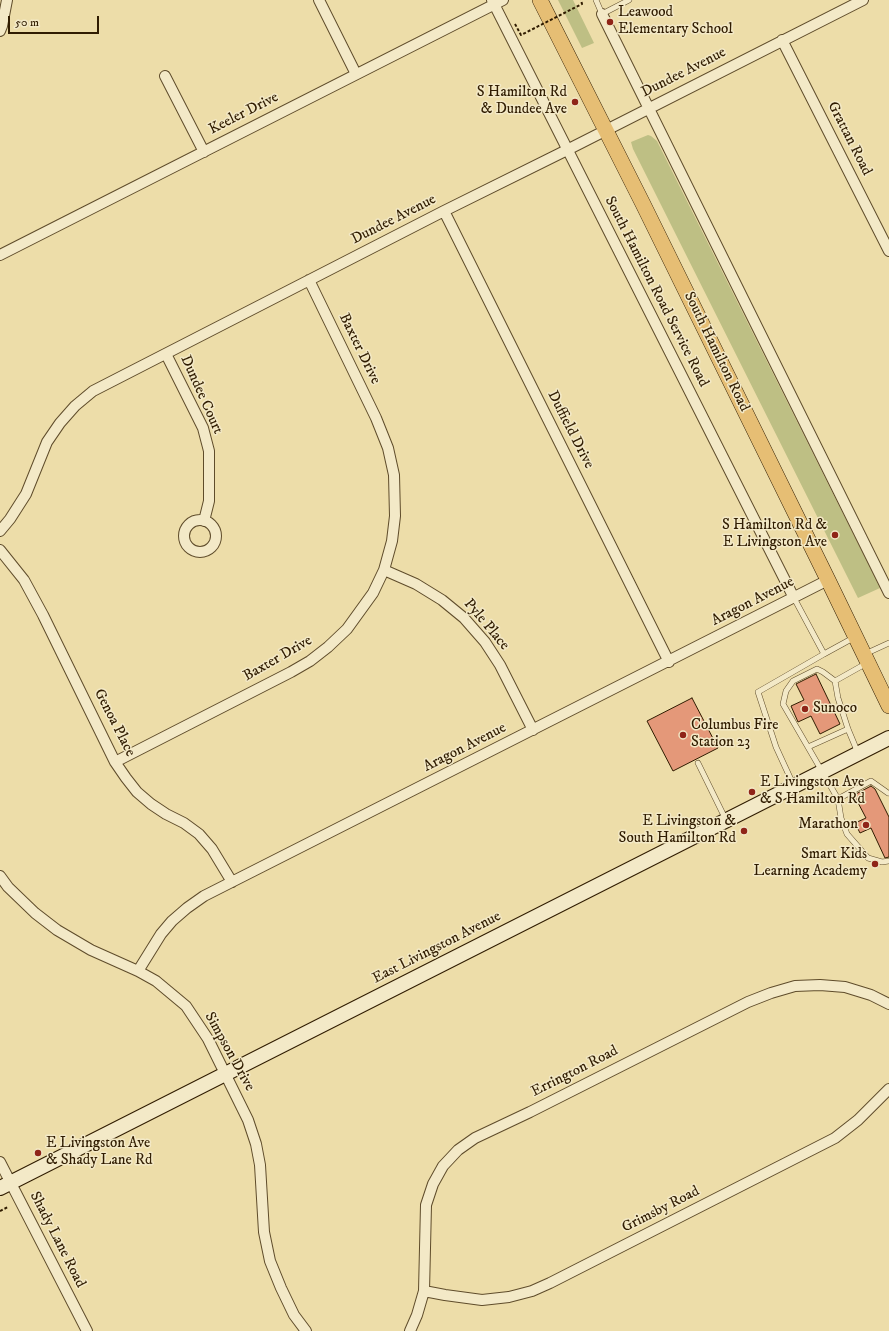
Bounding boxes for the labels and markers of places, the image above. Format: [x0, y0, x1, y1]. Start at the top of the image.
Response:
place label: Leawood Elementary School [618, 4, 733, 39]
marker: Leawood Elementary School [605, 17, 615, 27]
place label: S Hamilton Rd & Dundee Ave [477, 84, 567, 119]
marker: S Hamilton Rd & Dundee Ave [570, 97, 580, 107]
place label: S Hamilton Rd & E Livingston Ave [722, 517, 827, 552]
marker: S Hamilton Rd & E Livingston Ave [830, 530, 840, 540]
place label: Sunoco [813, 700, 857, 718]
marker: Sunoco [800, 704, 810, 714]
place label: Columbus Fire Station 23 [691, 717, 778, 752]
marker: Columbus Fire Station 23 [678, 730, 688, 740]
place label: E Livingston Ave & S Hamilton Rd [760, 774, 865, 809]
marker: E Livingston Ave & S Hamilton Rd [747, 787, 757, 797]
place label: E Livingston & South Hamilton Rd [619, 813, 736, 848]
place label: Marathon [798, 816, 858, 834]
marker: Marathon [861, 820, 871, 830]
marker: E Livingston & South Hamilton Rd [739, 826, 749, 836]
place label: Smart Kids Learning Academy [754, 846, 867, 881]
marker: Smart Kids Learning Academy [870, 859, 880, 869]
place label: E Livingston Ave & Shady Lane Rd [46, 1135, 152, 1170]
marker: E Livingston Ave & Shady Lane Rd [33, 1148, 43, 1158]

